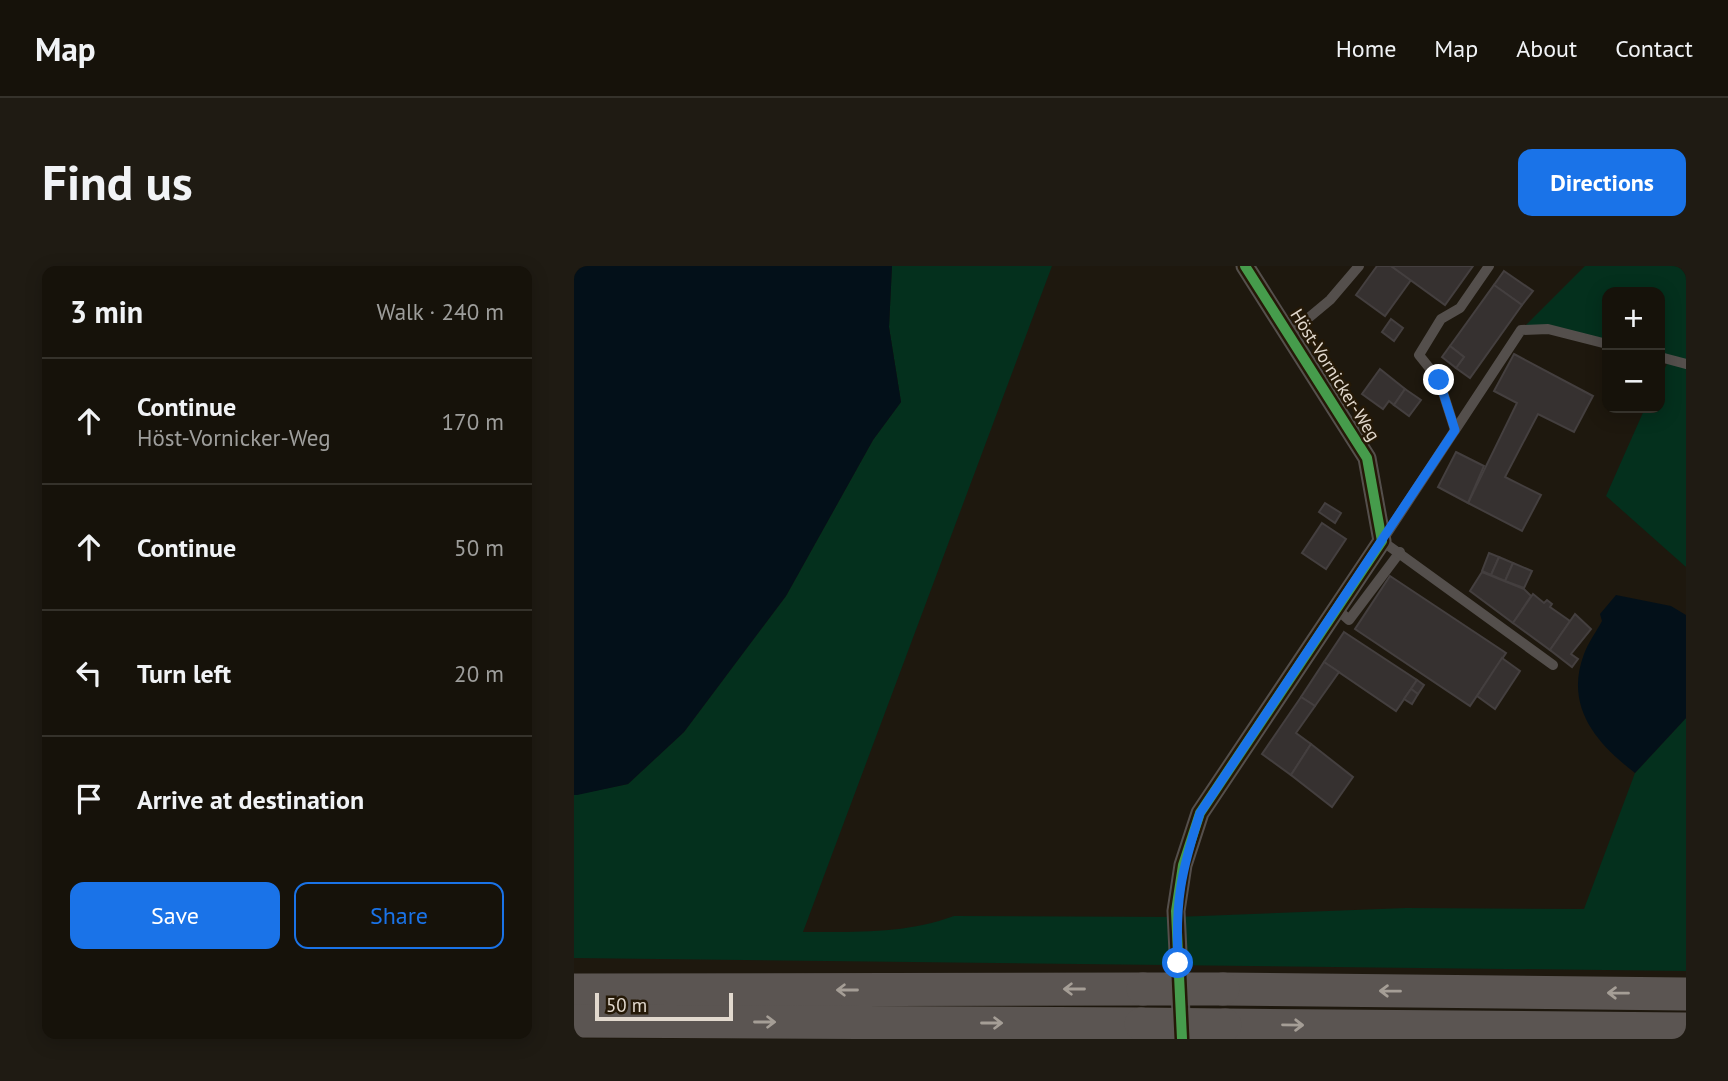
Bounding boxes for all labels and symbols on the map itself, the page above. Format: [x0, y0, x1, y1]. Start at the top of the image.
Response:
street label: Höst-Vornicker-Weg [1286, 304, 1385, 445]
route end [1423, 364, 1454, 395]
route start [1162, 947, 1193, 978]
one-way arrow [1063, 982, 1086, 996]
one-way arrow [836, 983, 859, 997]
one-way arrow [1379, 984, 1402, 998]
one-way arrow [1607, 986, 1630, 1000]
scale bar [595, 990, 733, 1022]
one-way arrow [753, 1015, 776, 1029]
one-way arrow [980, 1016, 1003, 1030]
one-way arrow [1281, 1019, 1304, 1032]

